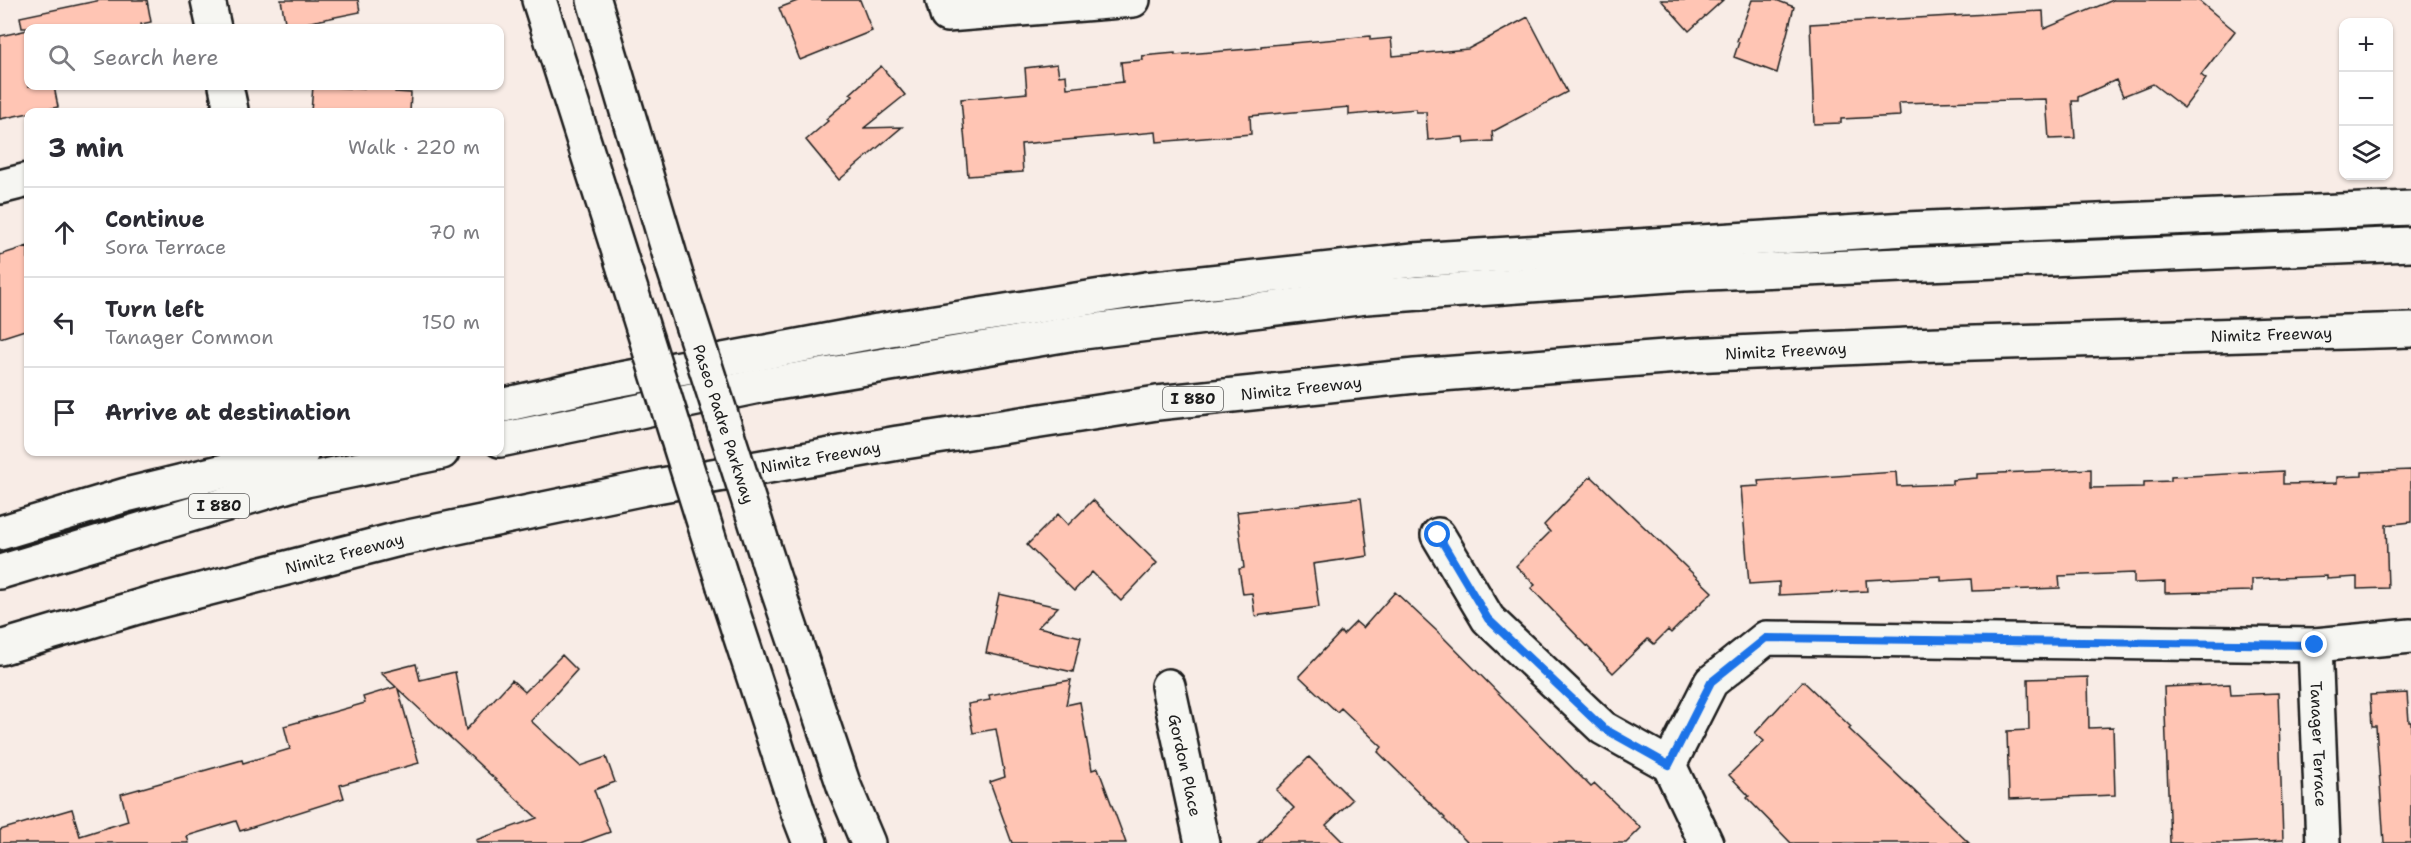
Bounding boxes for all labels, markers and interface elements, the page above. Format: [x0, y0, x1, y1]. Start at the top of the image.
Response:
map controls [2339, 18, 2393, 180]
button: + [2339, 18, 2393, 72]
search box [24, 24, 504, 90]
icon: search [45, 41, 78, 74]
text: Search here [93, 43, 219, 72]
button: − [2339, 72, 2393, 126]
button: layers [2339, 126, 2393, 180]
text: 3 min [48, 130, 124, 165]
text: Walk · 220 m [348, 134, 480, 160]
text: Continue [105, 205, 205, 234]
icon: ahead [48, 216, 81, 249]
text: 70 m [428, 219, 480, 245]
text: Sora Terrace [105, 234, 226, 260]
text: Turn left [105, 295, 204, 324]
icon: left [48, 306, 81, 339]
text: 150 m [422, 309, 480, 335]
street label: Nimitz Freeway [2210, 322, 2333, 346]
text: Tanager Common [105, 324, 274, 350]
street label: Nimitz Freeway [1724, 337, 1847, 364]
street label: Paseo Padre Parkway [688, 342, 759, 506]
street label: Nimitz Freeway [1240, 371, 1363, 405]
road number: I 880 [1163, 387, 1223, 411]
icon: arrive [48, 396, 81, 429]
text: Arrive at destination [105, 398, 351, 427]
street label: Nimitz Freeway [759, 436, 882, 478]
road number: I 880 [189, 494, 249, 518]
route start [1424, 521, 1450, 547]
street label: Nimitz Freeway [283, 528, 406, 579]
route end [2301, 631, 2327, 657]
street label: Tanager Terrace [2306, 681, 2332, 807]
street label: Gordon Place [1164, 712, 1206, 818]

